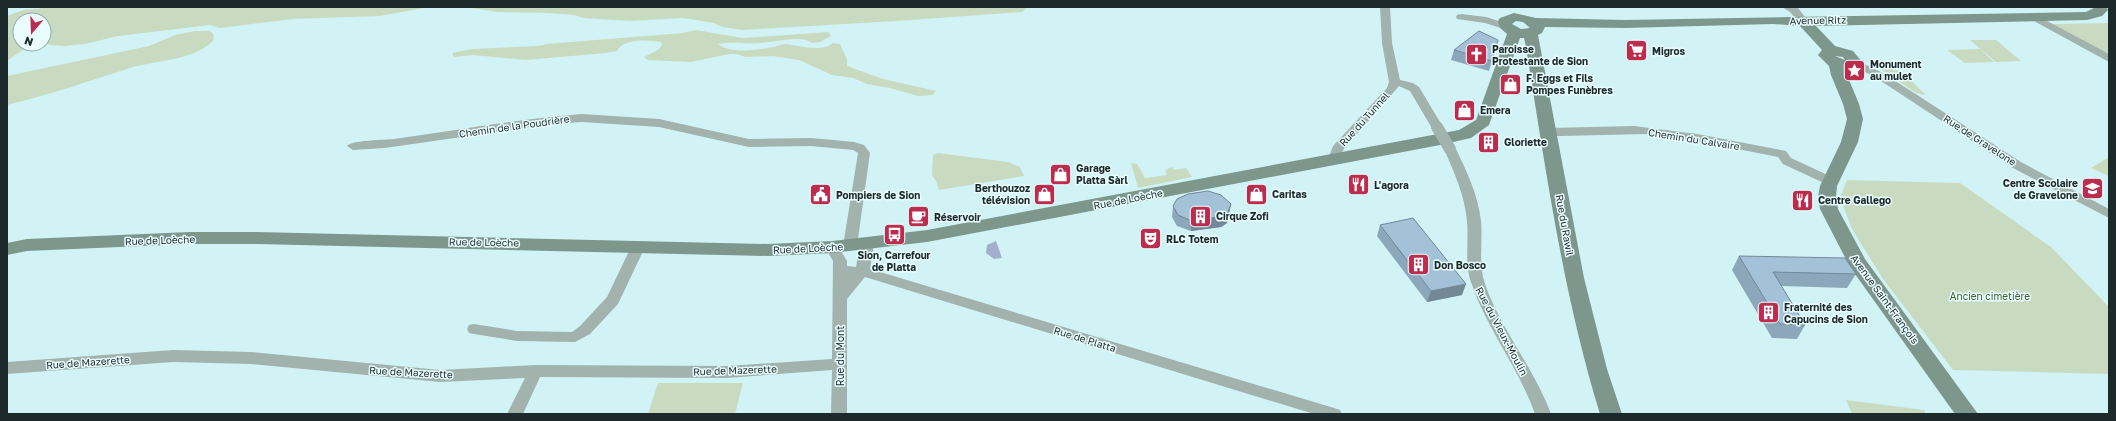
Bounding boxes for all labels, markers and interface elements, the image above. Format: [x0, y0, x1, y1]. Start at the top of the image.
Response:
north arrow [12, 12, 52, 52]
street label: Avenue Ritz [1790, 14, 1846, 26]
text: N [23, 34, 35, 49]
supermarket icon: Migros [1624, 38, 1650, 64]
church icon: Paroisse Protestante de Sion [1463, 42, 1489, 68]
place label: Paroisse Protestante de Sion [1492, 43, 1588, 67]
place label: Migros [1652, 45, 1686, 57]
place icon: Monument au mulet [1841, 57, 1867, 83]
place label: Monument au mulet [1870, 58, 1922, 82]
shop icon: F. Eggs et Fils Pompes Funèbres [1498, 71, 1524, 97]
place label: F. Eggs et Fils Pompes Funèbres [1526, 72, 1613, 96]
street label: Rue du Tunnel [1337, 90, 1391, 148]
shop icon: Emera [1451, 97, 1477, 123]
place label: Emera [1480, 104, 1511, 116]
street label: Chemin de la Poudrière [458, 112, 570, 140]
street label: Rue de Gravelone [1942, 112, 2019, 168]
street label: Chemin du Calvaire [1647, 126, 1741, 152]
building icon: Gloriette [1475, 129, 1501, 155]
place label: Gloriette [1504, 136, 1547, 148]
shop icon: Garage Platta Sàrl [1048, 161, 1074, 187]
place label: Garage Platta Sàrl [1076, 162, 1128, 186]
restaurant icon: L'agora [1346, 172, 1372, 198]
school or university icon: Centre Scolaire de Gravelone [2080, 176, 2106, 202]
place label: Centre Scolaire de Gravelone [2003, 177, 2078, 201]
place label: L'agora [1374, 179, 1409, 191]
shop icon: Berthouzoz télévision [1032, 181, 1058, 207]
shop icon: Caritas [1244, 181, 1270, 207]
public building icon: Pompiers de Sion [808, 182, 834, 208]
place label: Berthouzoz télévision [975, 182, 1030, 206]
street label: Rue de Loèche [1092, 186, 1164, 212]
restaurant icon: Centre Gallego [1789, 187, 1815, 213]
place label: Caritas [1272, 188, 1307, 200]
place label: Pompiers de Sion [836, 189, 920, 201]
street label: Rue du Rawil [1554, 193, 1576, 257]
place label: Centre Gallego [1818, 194, 1891, 206]
building icon: Cirque Zofi [1188, 203, 1214, 229]
cafe icon: Réservoir [905, 204, 931, 230]
place label: Cirque Zofi [1216, 210, 1269, 222]
place label: Réservoir [934, 211, 981, 223]
bus stop icon: Sion, Carrefour de Platta [881, 222, 907, 248]
theatre icon: RLC Totem [1138, 226, 1164, 252]
street label: Rue de Loèche [125, 233, 195, 247]
place label: RLC Totem [1166, 233, 1219, 245]
street label: Rue de Loèche [449, 235, 519, 249]
street label: Rue de Loèche [773, 240, 844, 256]
place label: Sion, Carrefour de Platta [857, 249, 931, 273]
building icon: Don Bosco [1406, 252, 1432, 278]
street label: Avenue Saint-François [1849, 252, 1921, 346]
place label: Don Bosco [1434, 259, 1486, 271]
street label: Rue du Vieux-Moulin [1474, 285, 1530, 377]
park label: Ancien cimetière [1950, 290, 2030, 302]
building icon: Fraternité des Capucins de Sion [1756, 300, 1782, 326]
place label: Fraternité des Capucins de Sion [1784, 301, 1868, 325]
street label: Rue de Platta [1053, 324, 1117, 354]
street label: Rue du Mont [834, 326, 846, 386]
street label: Rue de Mazerette [46, 353, 130, 371]
street label: Rue de Mazerette [693, 363, 777, 377]
street label: Rue de Mazerette [369, 364, 453, 380]

